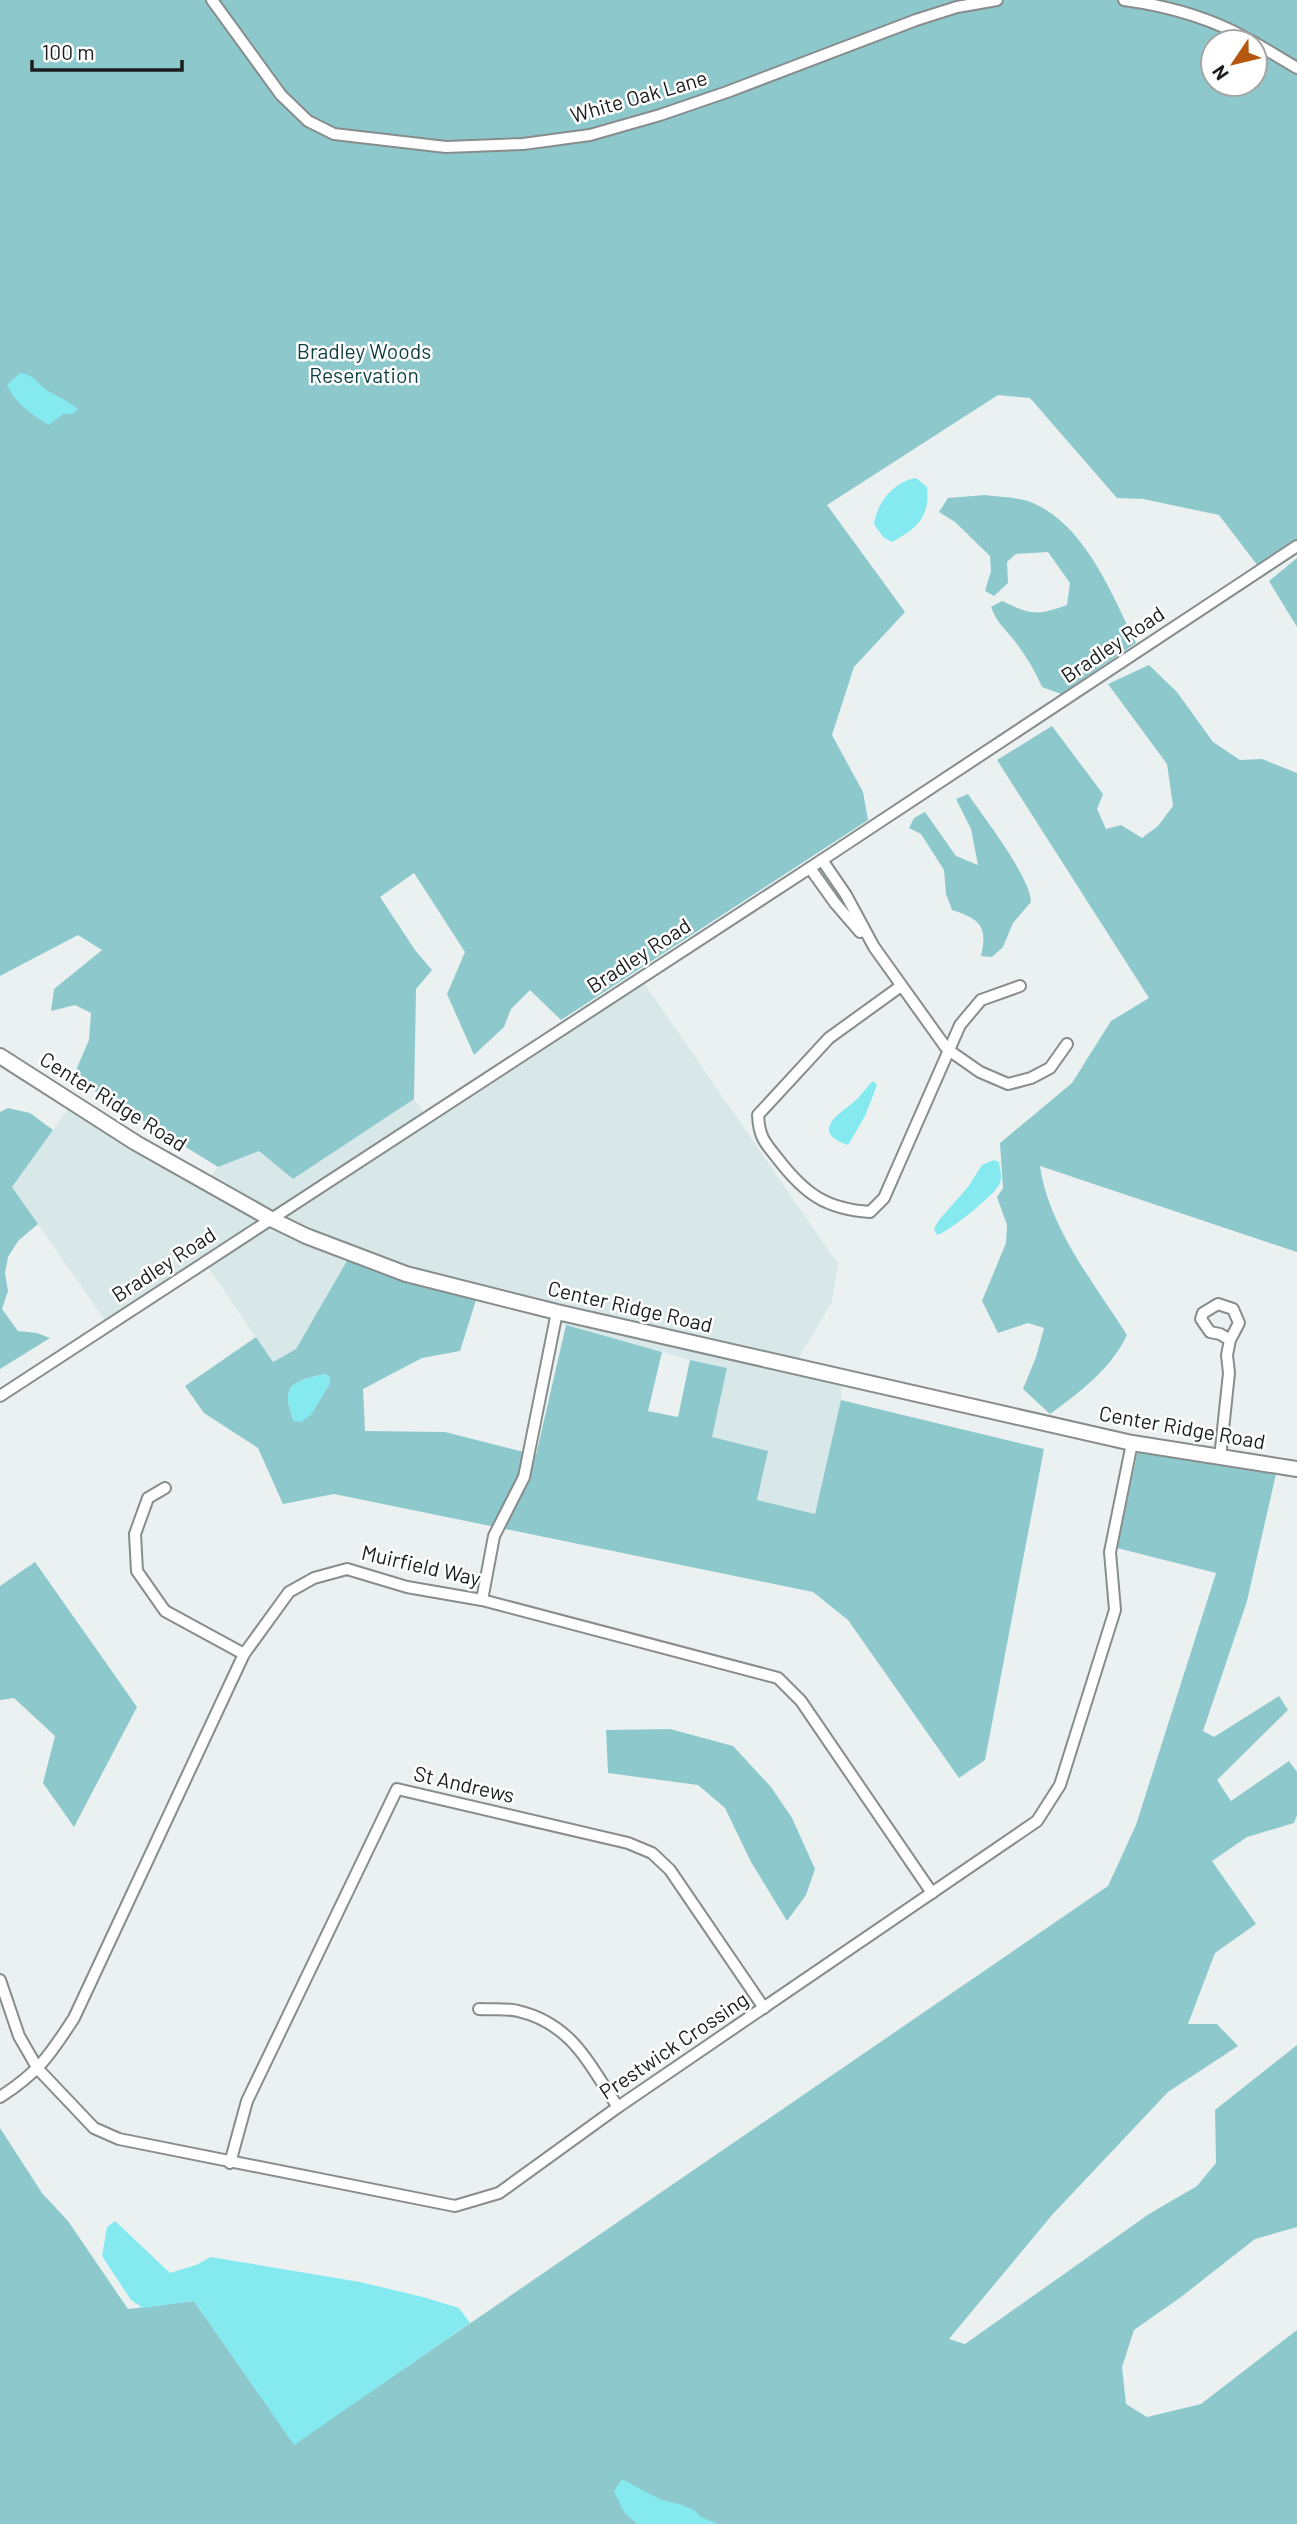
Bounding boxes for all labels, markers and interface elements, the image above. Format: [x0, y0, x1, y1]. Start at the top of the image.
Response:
scale bar [32, 28, 182, 72]
north arrow [1199, 28, 1269, 98]
text: 100 m [42, 39, 95, 64]
text: N [1207, 61, 1233, 85]
street label: White Oak Lane [567, 64, 710, 127]
park label: Bradley Woods Reservation [297, 338, 431, 387]
street label: Bradley Road [1056, 600, 1168, 687]
street label: Bradley Road [581, 912, 695, 998]
street label: Center Ridge Road [36, 1046, 192, 1156]
street label: Bradley Road [106, 1221, 220, 1307]
street label: Center Ridge Road [546, 1274, 715, 1337]
street label: Center Ridge Road [1097, 1400, 1267, 1453]
street label: Muirfield Way [359, 1539, 484, 1590]
street label: St Andrews [412, 1760, 517, 1807]
street label: Prestwick Crossing [594, 1986, 752, 2104]

